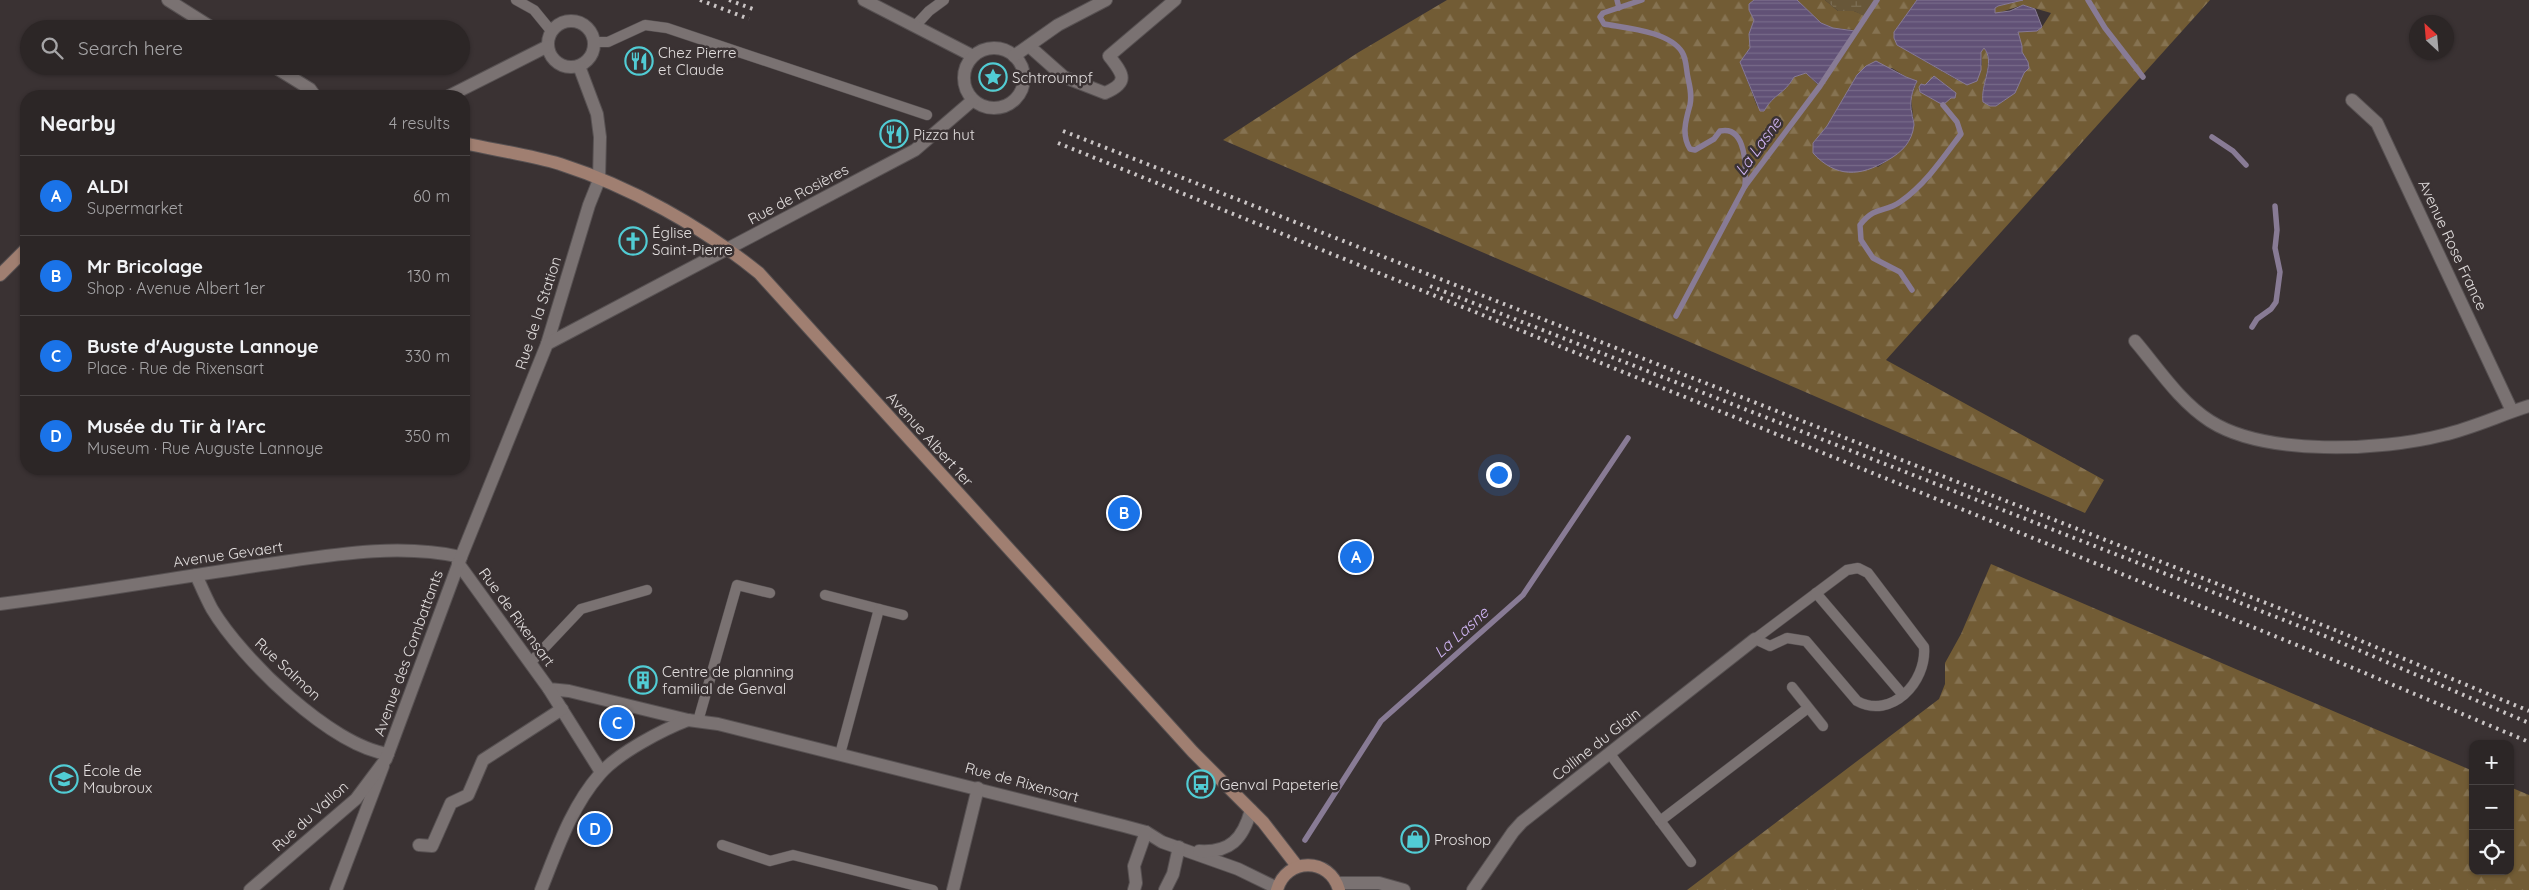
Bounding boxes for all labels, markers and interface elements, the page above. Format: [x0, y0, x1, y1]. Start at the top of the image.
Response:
north arrow [2409, 15, 2454, 60]
search box [20, 20, 470, 75]
icon: search [38, 34, 66, 62]
text: Search here [78, 36, 183, 60]
place label: Chez Pierre et Claude [658, 43, 736, 79]
restaurant icon: Chez Pierre et Claude [624, 46, 654, 76]
place icon: Schtroumpf [978, 62, 1008, 92]
place label: Schtroumpf [1012, 68, 1094, 87]
text: Nearby [40, 110, 116, 136]
water label: La Lasne [1730, 112, 1786, 179]
text: 4 results [389, 113, 450, 133]
restaurant icon: Pizza hut [879, 119, 909, 149]
place label: Pizza hut [913, 125, 975, 144]
street label: Rue de Rosières [744, 159, 852, 229]
text: ALDI [87, 174, 129, 198]
street label: Avenue Rose France [2414, 177, 2492, 313]
text: A [51, 186, 61, 206]
text: 60 m [413, 186, 450, 206]
text: Supermarket [87, 198, 183, 218]
place label: Église Saint-Pierre [652, 223, 733, 259]
church icon: Église Saint-Pierre [618, 226, 648, 256]
text: Mr Bricolage [87, 254, 203, 278]
street label: Rue de la Station [511, 254, 565, 372]
text: B [51, 266, 61, 286]
text: 130 m [407, 266, 450, 286]
text: Shop · Avenue Albert 1er [87, 278, 265, 298]
text: Buste d'Auguste Lannoye [87, 334, 319, 358]
text: C [51, 346, 61, 366]
text: 330 m [405, 346, 450, 366]
text: Place · Rue de Rixensart [87, 358, 264, 378]
street label: Avenue Albert 1er [882, 388, 978, 490]
text: Musée du Tir à l'Arc [87, 414, 266, 438]
text: D [50, 426, 62, 446]
text: 350 m [404, 426, 450, 446]
text: Museum · Rue Auguste Lannoye [87, 438, 323, 458]
your location [1486, 462, 1512, 488]
pin: B [1108, 494, 1140, 532]
street label: Avenue Gevaert [172, 537, 284, 571]
pin: A [1340, 538, 1372, 576]
street label: Rue de Rixensart [475, 564, 559, 670]
street label: Avenue des Combattants [369, 567, 447, 739]
water label: La Lasne [1430, 602, 1493, 662]
street label: Rue Salmon [251, 634, 325, 704]
place label: Centre de planning familial de Genval [662, 662, 794, 698]
building icon: Centre de planning familial de Genval [628, 665, 658, 695]
pin: C [601, 704, 633, 742]
street label: Colline du Glain [1548, 704, 1644, 784]
map controls [2469, 740, 2514, 875]
button: + [2469, 740, 2514, 785]
street label: Rue de Rixensart [963, 758, 1081, 806]
place label: École de Maubroux [83, 761, 152, 797]
school or university icon: École de Maubroux [49, 764, 79, 794]
bus stop icon: Genval Papeterie [1186, 769, 1216, 799]
place label: Genval Papeterie [1220, 775, 1339, 794]
street label: Rue du Vallon [268, 777, 352, 855]
button: − [2469, 785, 2514, 830]
pin: D [579, 810, 611, 848]
shop icon: Proshop [1400, 824, 1430, 854]
place label: Proshop [1434, 830, 1491, 849]
button: locate [2469, 830, 2514, 875]

